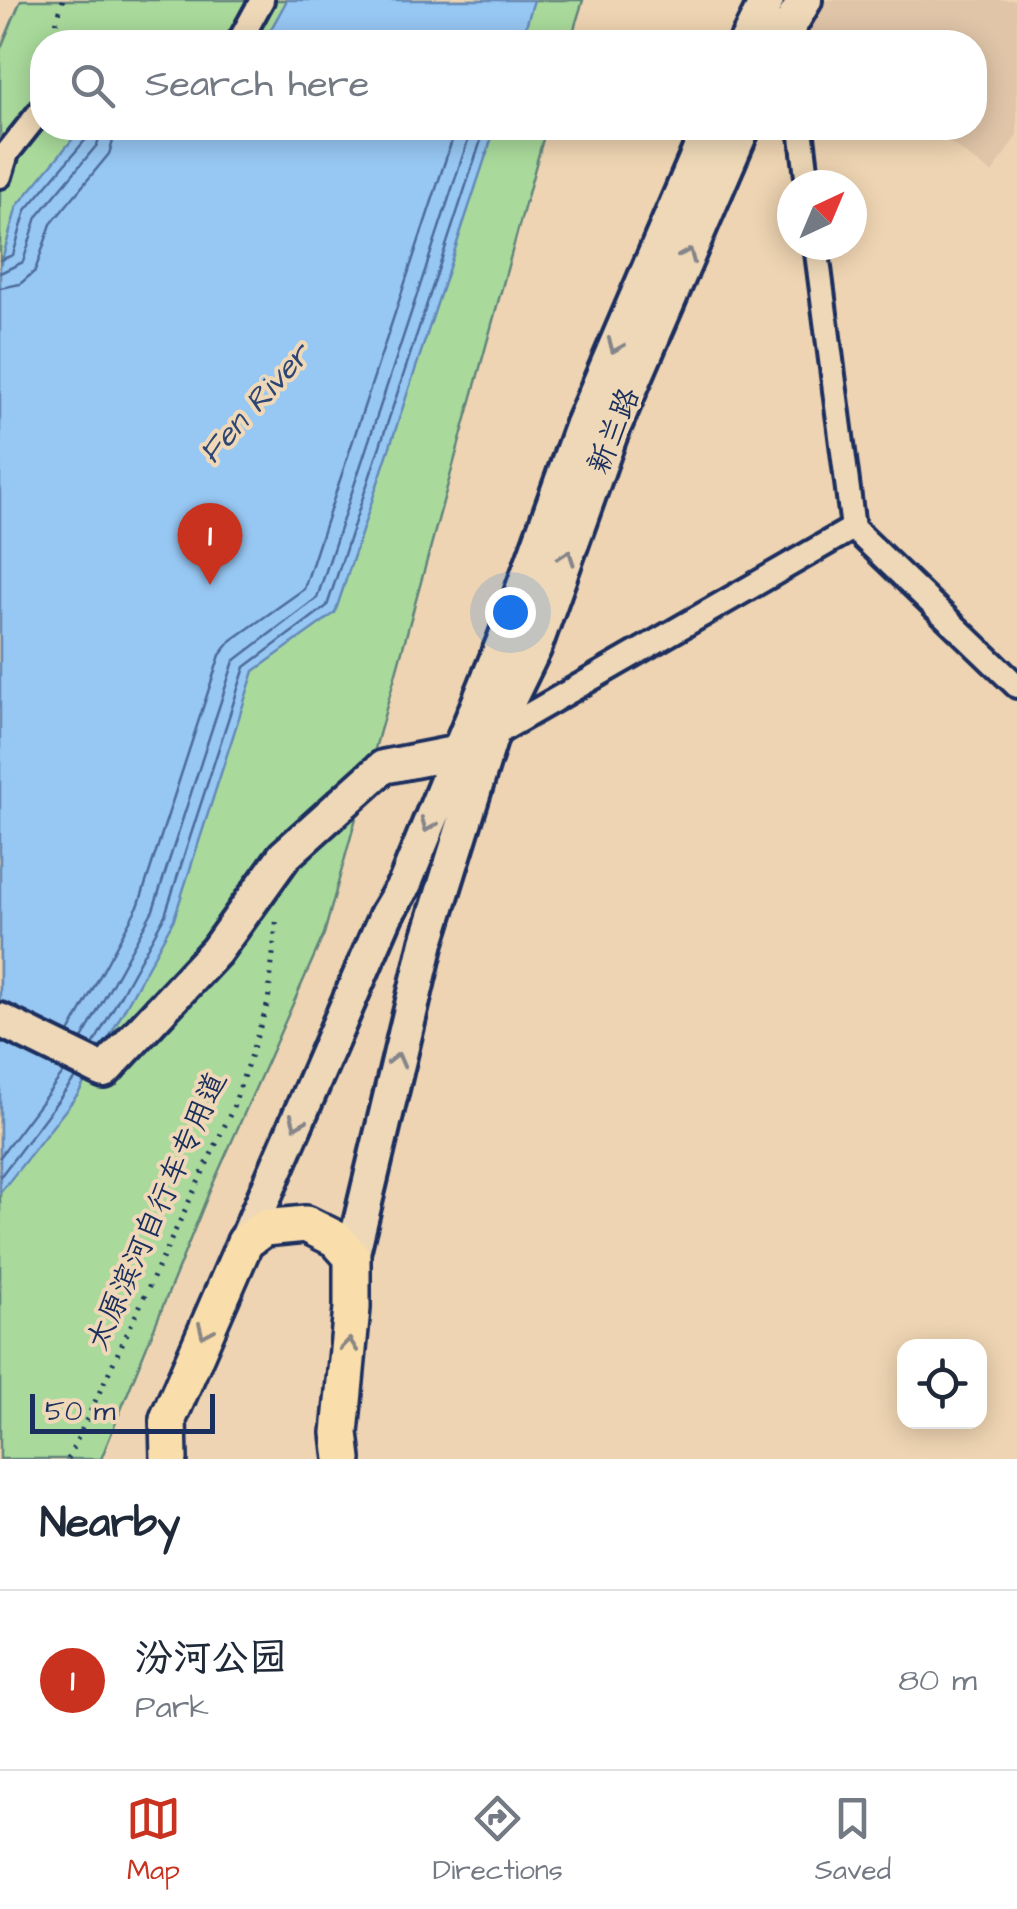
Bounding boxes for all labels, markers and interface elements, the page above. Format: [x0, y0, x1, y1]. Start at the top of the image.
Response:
search box [30, 30, 987, 140]
icon: search [65, 58, 120, 113]
text: Search here [145, 59, 369, 111]
north arrow [777, 170, 867, 260]
one-way arrow [676, 248, 696, 266]
water label: Fen River [189, 332, 323, 474]
one-way arrow [607, 336, 627, 354]
street label: 新兰路 [578, 381, 650, 481]
pin: 1 [178, 502, 242, 585]
one-way arrow [555, 549, 576, 566]
your location [485, 587, 536, 638]
one-way arrow [420, 815, 440, 833]
one-way arrow [385, 1052, 406, 1069]
street label: 太原滨河自行车专用道 [77, 1065, 237, 1357]
one-way arrow [289, 1112, 309, 1130]
one-way arrow [198, 1321, 218, 1339]
one-way arrow [337, 1337, 359, 1353]
map controls [897, 1339, 987, 1429]
button: locate [897, 1339, 987, 1429]
scale bar [30, 1389, 215, 1434]
text: 50 m [45, 1392, 116, 1431]
text: Nearby [40, 1495, 180, 1553]
text: 汾河公园 [135, 1633, 287, 1685]
text: 1 [70, 1658, 75, 1703]
text: 80 m [898, 1658, 977, 1703]
text: Park [135, 1685, 209, 1730]
tab: Map [126, 1791, 181, 1890]
tab: Directions [433, 1791, 563, 1890]
tab: Saved [815, 1791, 891, 1890]

